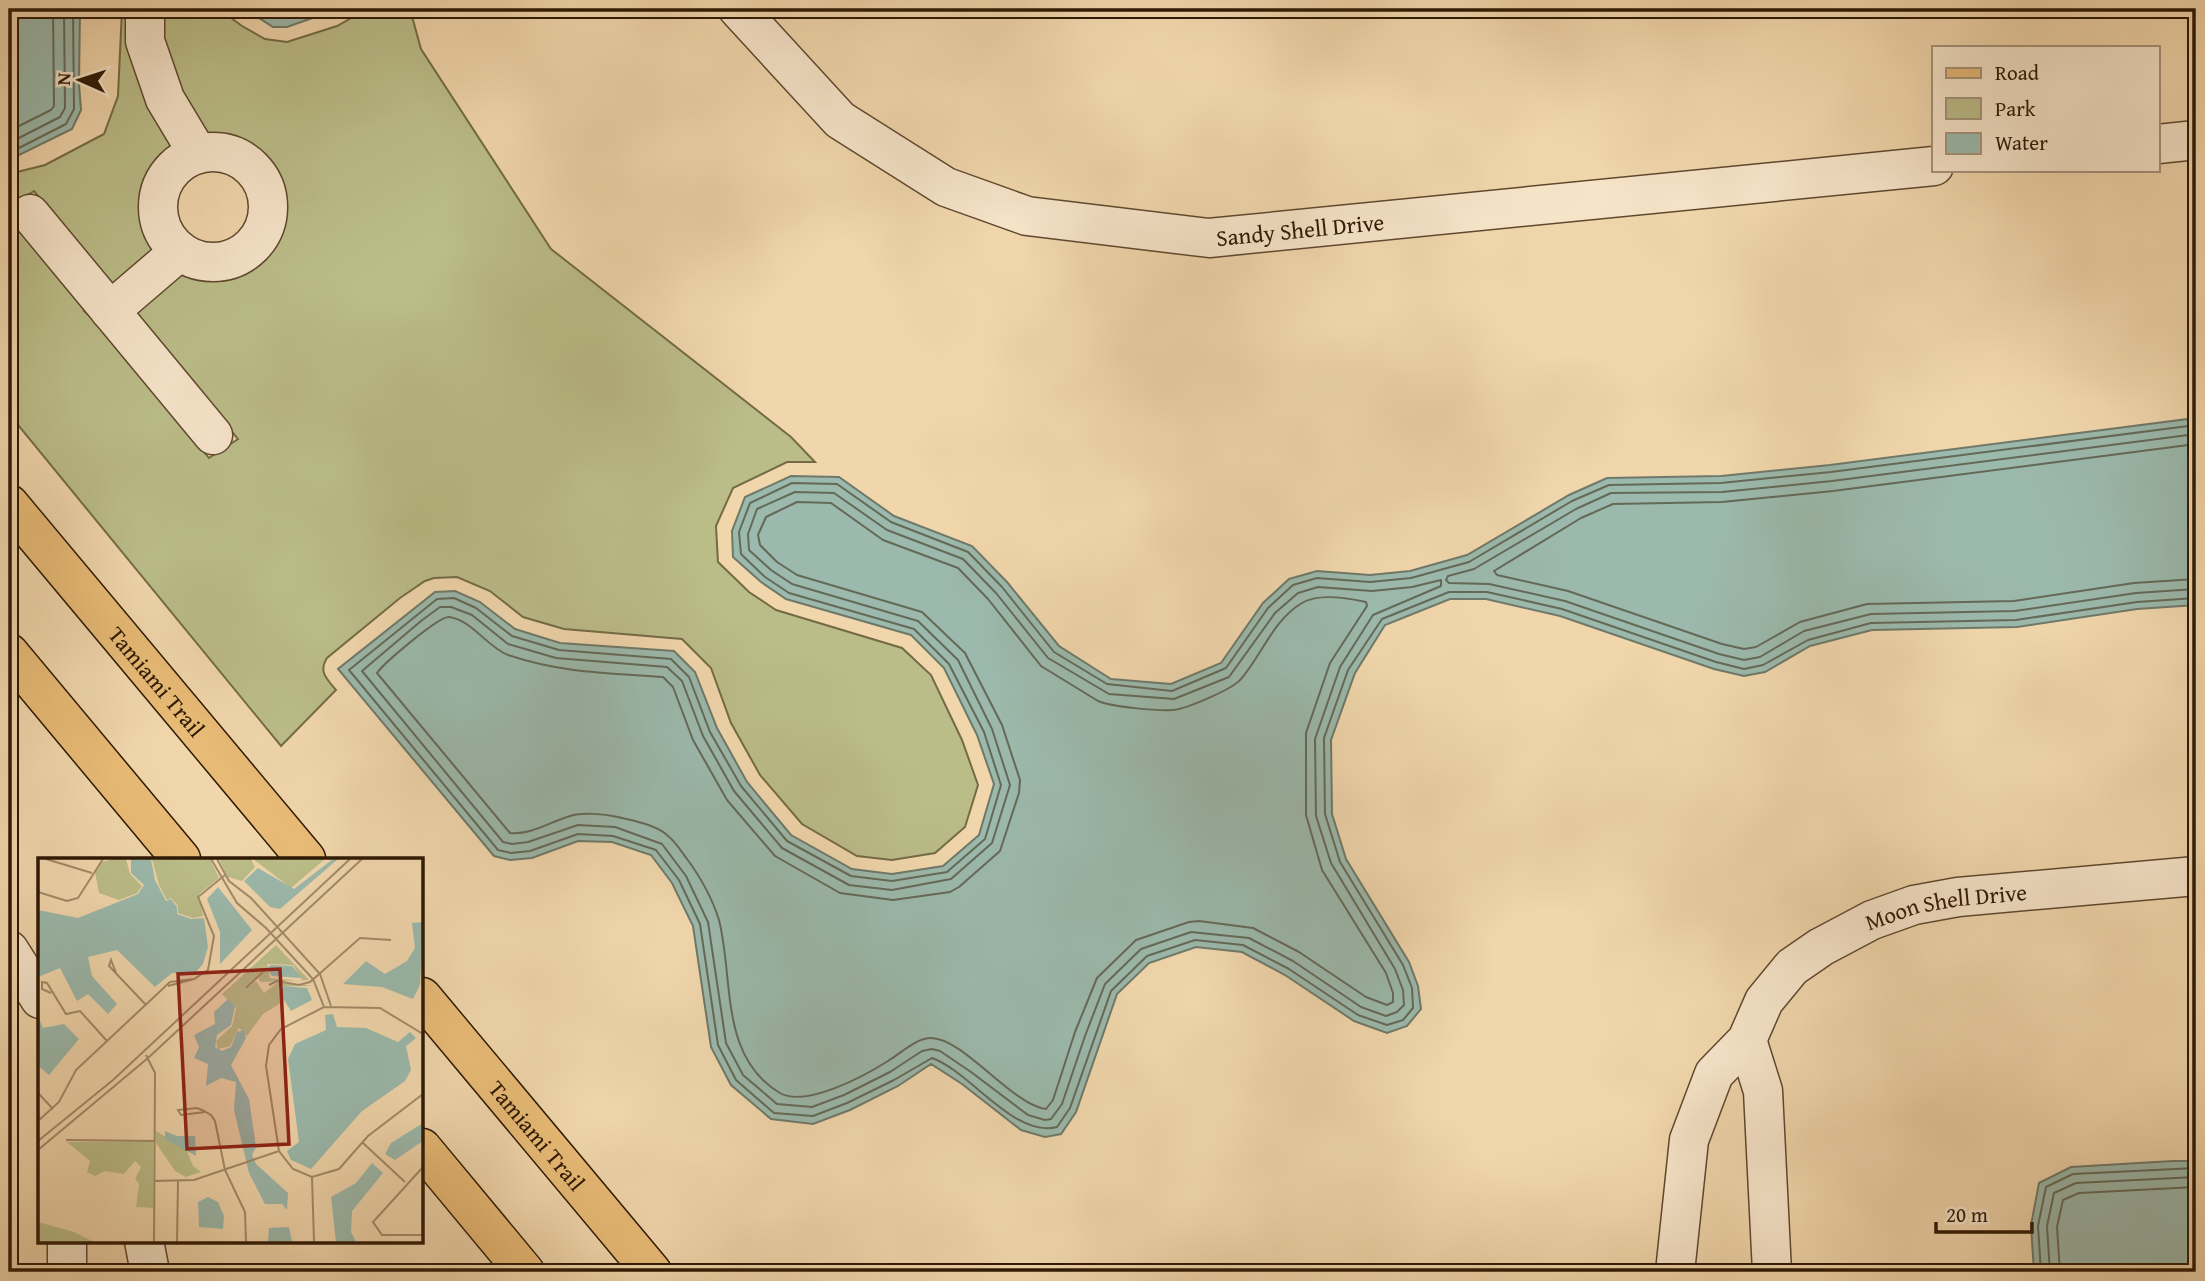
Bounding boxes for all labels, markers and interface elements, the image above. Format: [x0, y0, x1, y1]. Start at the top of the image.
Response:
north arrow [46, 46, 116, 116]
legend [1932, 46, 2160, 172]
text: Road [1995, 57, 2040, 88]
text: N [49, 72, 77, 86]
text: Park [1995, 93, 2036, 124]
text: Water [1995, 127, 2048, 158]
street label: Sandy Shell Drive [1215, 204, 1385, 254]
street label: Tamiami Trail [101, 619, 213, 744]
inset map [38, 858, 424, 1242]
street label: Moon Shell Drive [1860, 875, 2028, 938]
street label: Tamiami Trail [481, 1073, 594, 1198]
scale bar [1936, 1190, 2032, 1234]
text: 20 m [1946, 1199, 1988, 1230]

